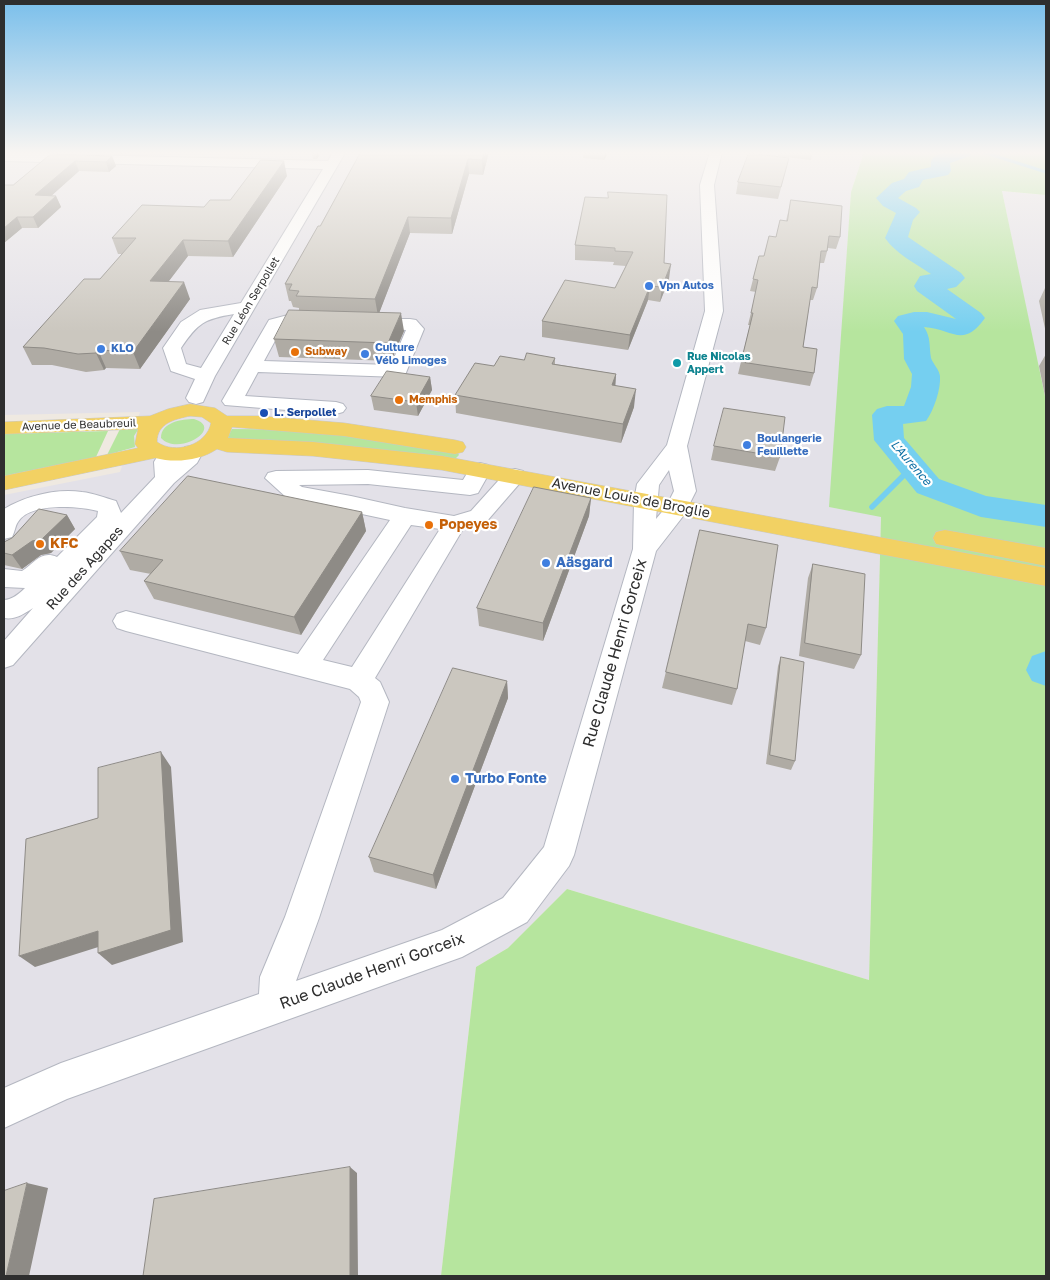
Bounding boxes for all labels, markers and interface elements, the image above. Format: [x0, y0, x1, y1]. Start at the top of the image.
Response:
street label: Rue Léon Serpollet [219, 255, 283, 347]
place label: Vpn Autos [659, 279, 714, 293]
marker: Vpn Autos [643, 280, 655, 292]
place label: Culture Vélo Limoges [375, 341, 447, 367]
place label: KLO [111, 342, 134, 356]
marker: KLO [95, 343, 107, 355]
place label: Subway [305, 345, 347, 359]
marker: Subway [289, 346, 301, 358]
marker: Culture Vélo Limoges [359, 348, 371, 360]
place label: Rue Nicolas Appert [687, 350, 751, 376]
marker: Rue Nicolas Appert [671, 357, 683, 369]
place label: Memphis [409, 393, 457, 407]
marker: Memphis [393, 394, 405, 406]
place label: L. Serpollet [274, 406, 336, 420]
marker: L. Serpollet [258, 407, 270, 419]
street label: Avenue de Beaubreuil [22, 416, 136, 434]
place label: Boulangerie Feuillette [757, 432, 822, 458]
water label: L'Aurence [888, 438, 934, 488]
marker: Boulangerie Feuillette [741, 439, 753, 451]
street label: Avenue Louis de Broglie [551, 474, 711, 522]
place label: Popeyes [439, 517, 497, 533]
marker: Popeyes [423, 519, 435, 531]
street label: Rue des Agapes [43, 523, 127, 613]
place label: KFC [50, 536, 78, 552]
marker: KFC [34, 538, 46, 550]
place label: Aäsgard [556, 555, 612, 571]
marker: Aäsgard [540, 557, 552, 569]
street label: Rue Claude Henri Gorceix [579, 557, 651, 749]
place label: Turbo Fonte [465, 771, 547, 787]
marker: Turbo Fonte [449, 773, 461, 785]
street label: Rue Claude Henri Gorceix [277, 929, 467, 1013]

